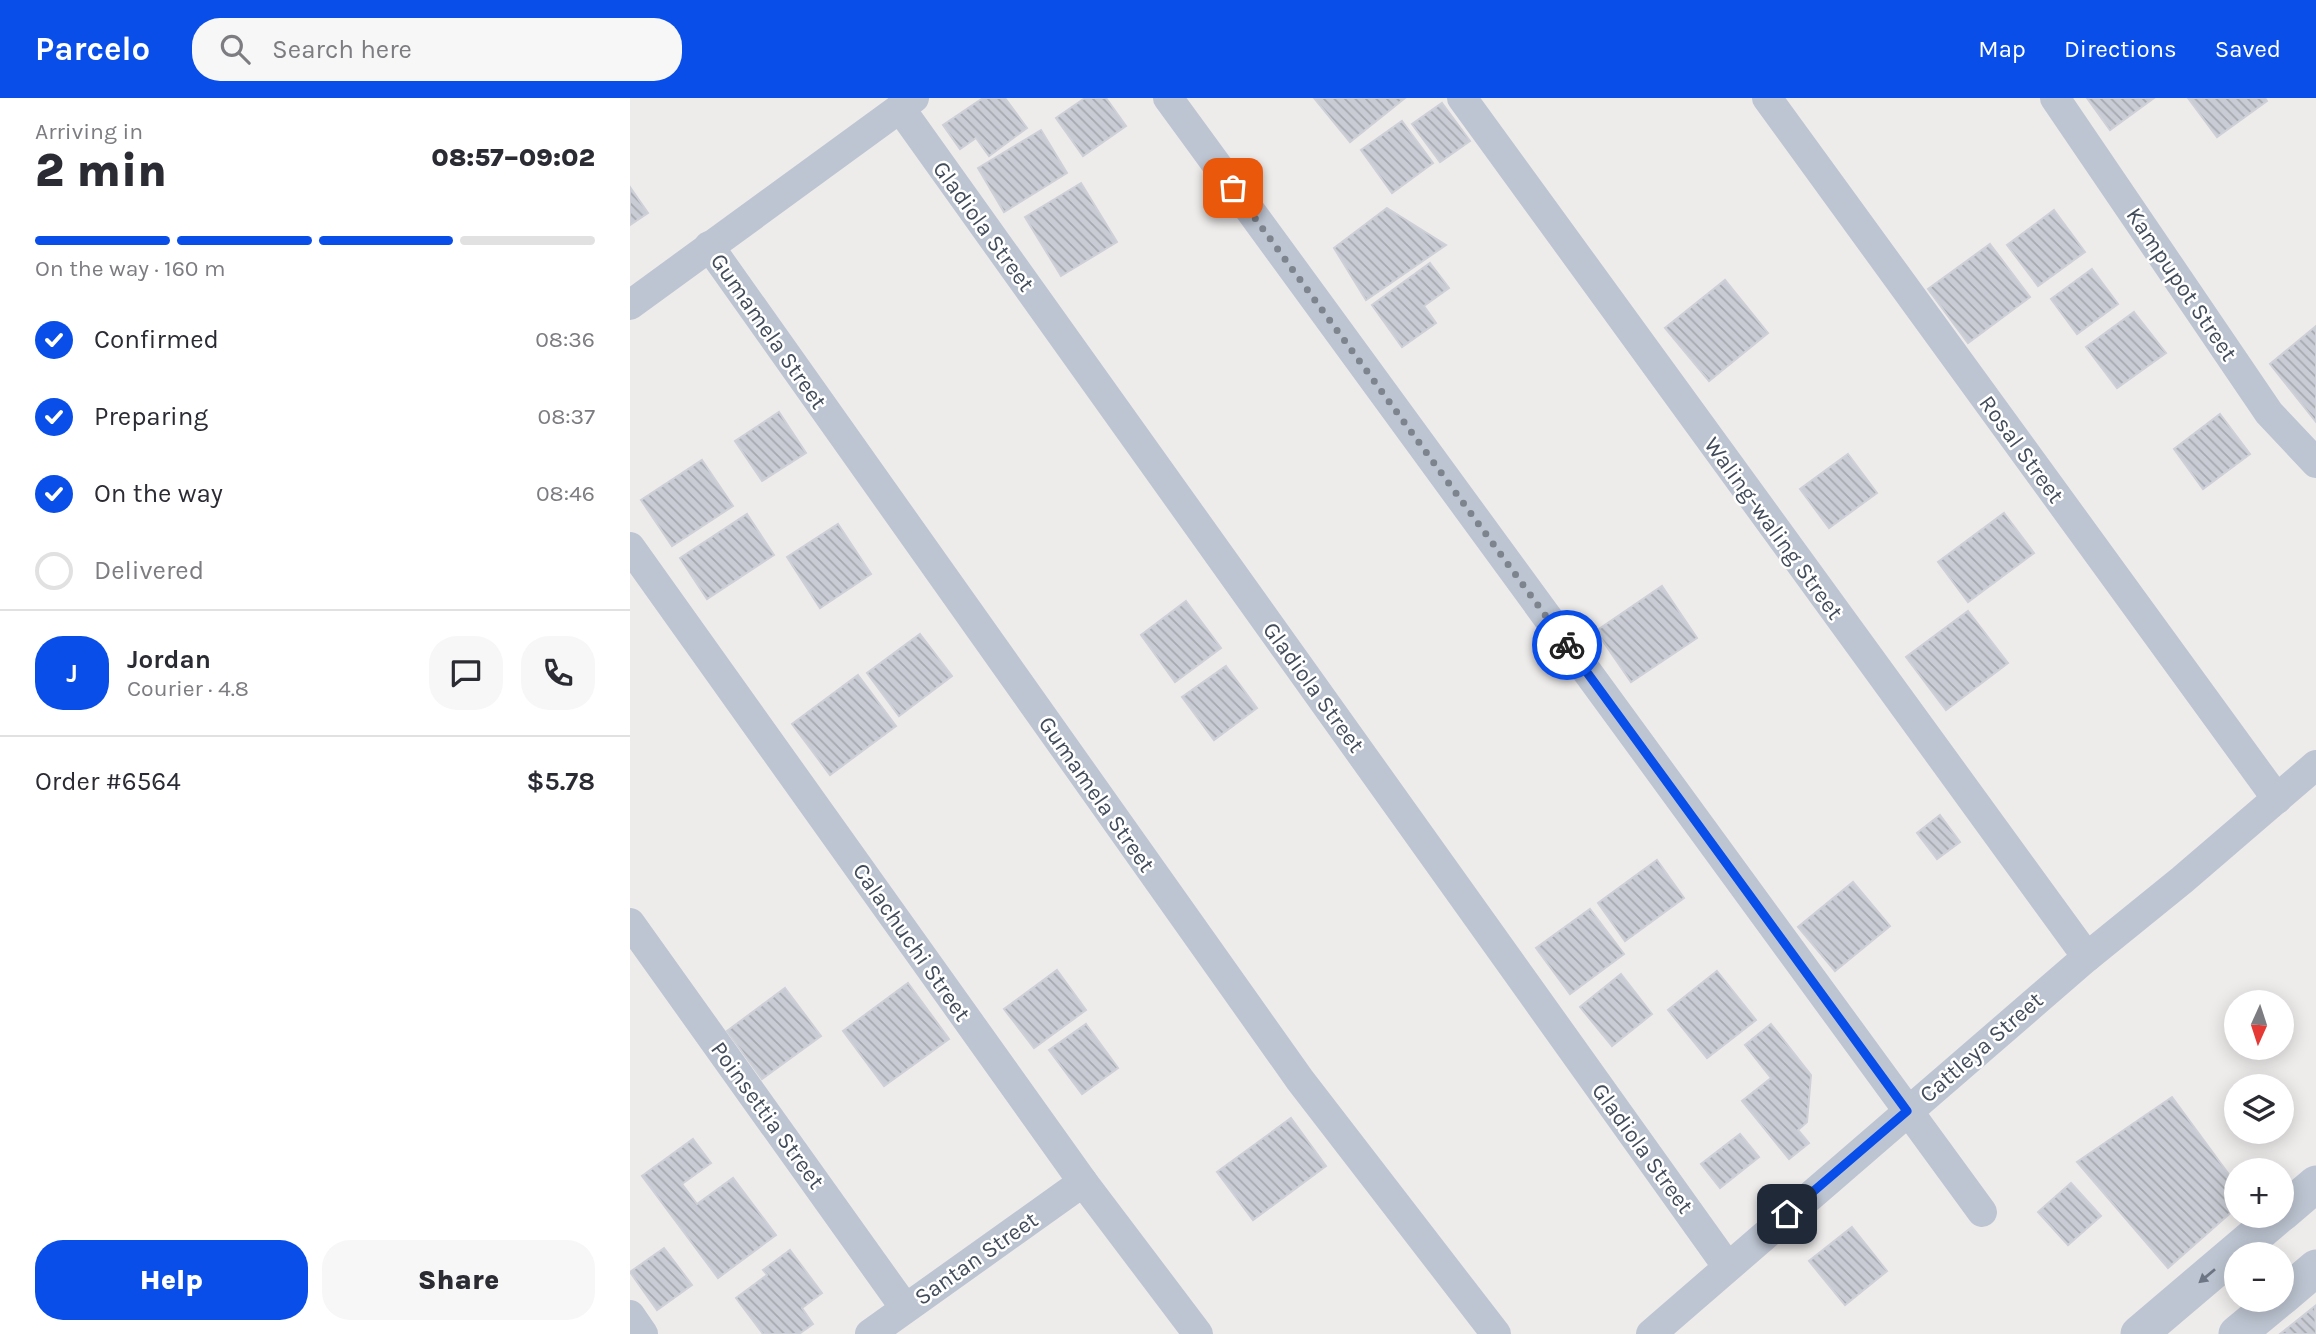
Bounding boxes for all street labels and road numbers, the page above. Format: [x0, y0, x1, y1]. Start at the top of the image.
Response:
street label: Gladiola Street [927, 156, 1040, 297]
street label: Kampupot Street [2120, 203, 2243, 366]
street label: Gumamela Street [705, 248, 833, 415]
street label: Rosal Street [1974, 390, 2070, 509]
street label: Waling-waling Street [1698, 432, 1849, 625]
street label: Gladiola Street [1257, 617, 1370, 758]
street label: Gumamela Street [1033, 711, 1161, 878]
street label: Calachuchi Street [847, 858, 976, 1027]
street label: Cattleya Street [1914, 986, 2049, 1108]
street label: Poinsettia Street [705, 1036, 830, 1194]
street label: Gladiola Street [1586, 1078, 1699, 1219]
street label: Santan Street [909, 1206, 1043, 1311]

